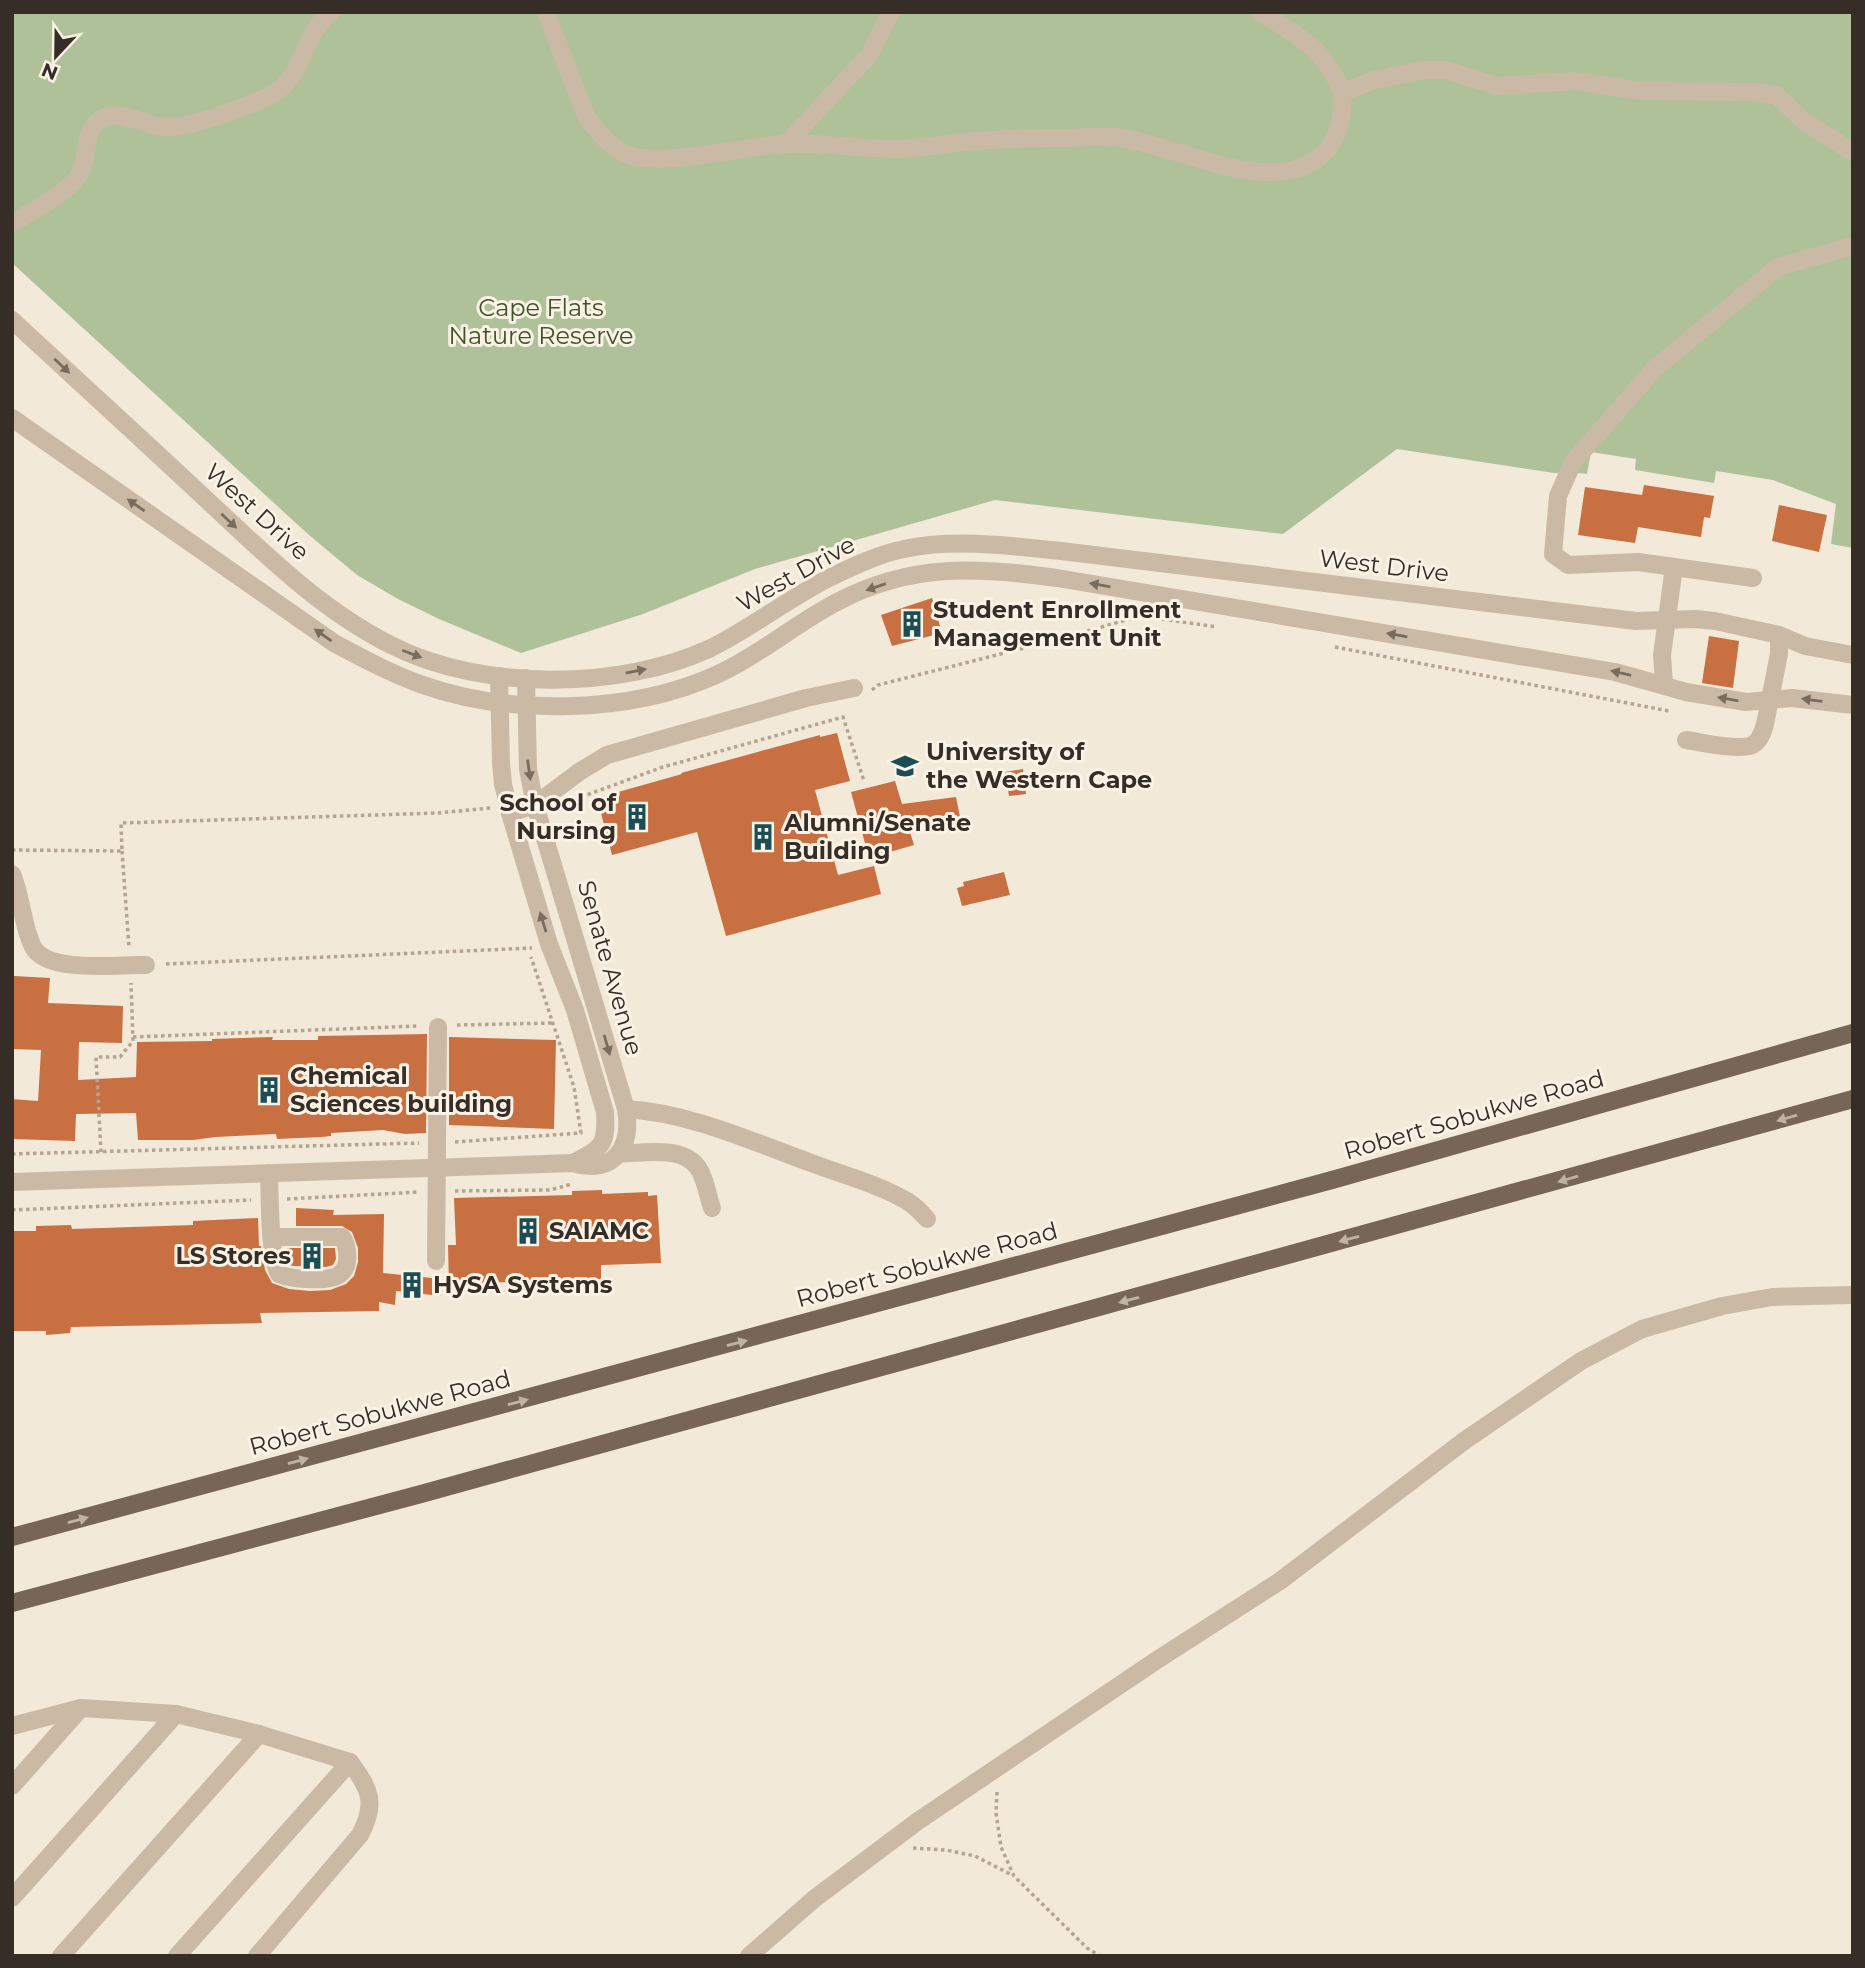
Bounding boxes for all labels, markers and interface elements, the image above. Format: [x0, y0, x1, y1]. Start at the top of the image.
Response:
north arrow [21, 21, 91, 91]
text: N [38, 58, 61, 85]
park label: Cape Flats Nature Reserve [449, 293, 633, 350]
one-way arrow [53, 358, 70, 374]
street label: West Drive [199, 457, 316, 566]
one-way arrow [127, 498, 145, 512]
one-way arrow [220, 512, 237, 528]
street label: West Drive [732, 529, 860, 618]
street label: West Drive [1318, 543, 1451, 588]
one-way arrow [1089, 579, 1111, 590]
one-way arrow [865, 582, 886, 593]
place label: Student Enrollment Management Unit [933, 595, 1182, 652]
building icon: Student Enrollment Management Unit [897, 609, 927, 639]
one-way arrow [314, 628, 332, 642]
one-way arrow [1385, 629, 1407, 640]
one-way arrow [402, 648, 423, 659]
one-way arrow [625, 666, 647, 677]
one-way arrow [1610, 668, 1632, 679]
one-way arrow [1717, 693, 1739, 704]
one-way arrow [1800, 695, 1822, 706]
place label: University of the Western Cape [926, 737, 1152, 794]
school or university icon: University of the Western Cape [890, 751, 920, 781]
one-way arrow [524, 759, 535, 781]
place label: School of Nursing [499, 788, 618, 845]
building icon: School of Nursing [622, 802, 652, 832]
place label: Alumni/Senate Building [783, 808, 971, 865]
building icon: Alumni/Senate Building [748, 822, 778, 852]
street label: Senate Avenue [572, 877, 649, 1059]
one-way arrow [537, 911, 547, 932]
one-way arrow [603, 1035, 613, 1056]
place label: Chemical Sciences building [290, 1061, 512, 1118]
street label: Robert Sobukwe Road [1340, 1063, 1607, 1166]
building icon: Chemical Sciences building [254, 1075, 284, 1105]
one-way arrow [1776, 1113, 1797, 1123]
one-way arrow [1557, 1174, 1578, 1184]
building icon: SAIAMC [513, 1216, 543, 1246]
place label: SAIAMC [549, 1216, 649, 1245]
street label: Robert Sobukwe Road [793, 1216, 1061, 1313]
one-way arrow [1338, 1235, 1359, 1245]
place label: LS Stores [175, 1241, 291, 1270]
building icon: LS Stores [297, 1241, 327, 1271]
building icon: HySA Systems [397, 1270, 427, 1300]
place label: HySA Systems [433, 1270, 613, 1299]
one-way arrow [1118, 1295, 1139, 1305]
one-way arrow [727, 1337, 748, 1347]
street label: Robert Sobukwe Road [246, 1364, 514, 1461]
one-way arrow [507, 1396, 529, 1407]
one-way arrow [287, 1455, 309, 1466]
one-way arrow [67, 1514, 89, 1525]

